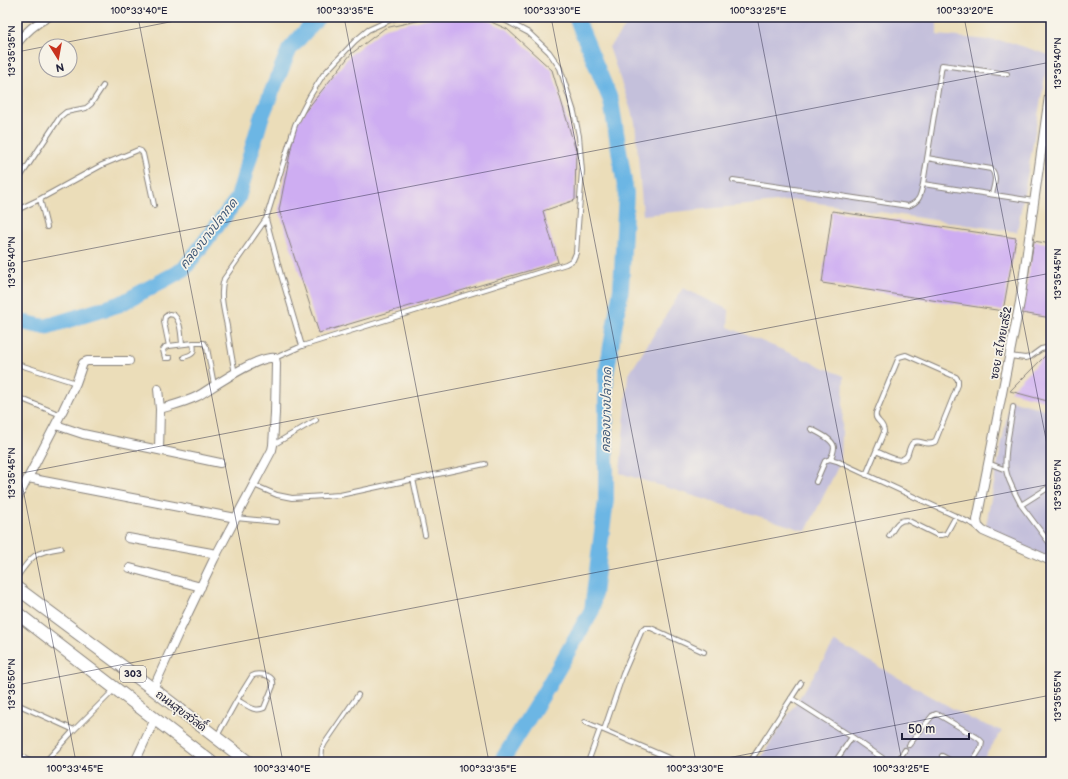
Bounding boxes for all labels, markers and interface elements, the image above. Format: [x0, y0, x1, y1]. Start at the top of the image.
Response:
text: 100°33'40"E [110, 5, 168, 17]
text: 100°33'35"E [317, 5, 374, 17]
text: 100°33'30"E [523, 5, 581, 17]
text: 100°33'25"E [730, 5, 787, 17]
text: 100°33'20"E [937, 5, 994, 17]
text: 13°35'35"N [6, 25, 18, 77]
text: 13°35'40"N [1052, 37, 1064, 89]
north arrow [38, 38, 78, 78]
text: N [55, 60, 65, 74]
water label: คลองบางปลากด [177, 195, 242, 272]
text: 13°35'40"N [6, 236, 18, 288]
text: 13°35'45"N [1052, 248, 1064, 300]
street label: ซอย ส.ไทยเสรี2 [986, 305, 1015, 380]
water label: คลองบางปลากด [599, 367, 615, 453]
text: 13°35'45"N [6, 447, 18, 499]
text: 13°35'50"N [1052, 459, 1064, 511]
text: 13°35'50"N [6, 658, 18, 710]
road number: 303 [120, 666, 146, 682]
text: 13°35'55"N [1052, 670, 1064, 722]
street label: ถนนสุขสวัสดิ์ [152, 683, 212, 736]
scale bar [902, 715, 969, 741]
text: 50 m [908, 722, 935, 737]
text: 100°33'45"E [47, 763, 104, 775]
text: 100°33'40"E [253, 763, 311, 775]
text: 100°33'35"E [460, 763, 517, 775]
text: 100°33'30"E [666, 763, 724, 775]
text: 100°33'25"E [873, 763, 930, 775]

